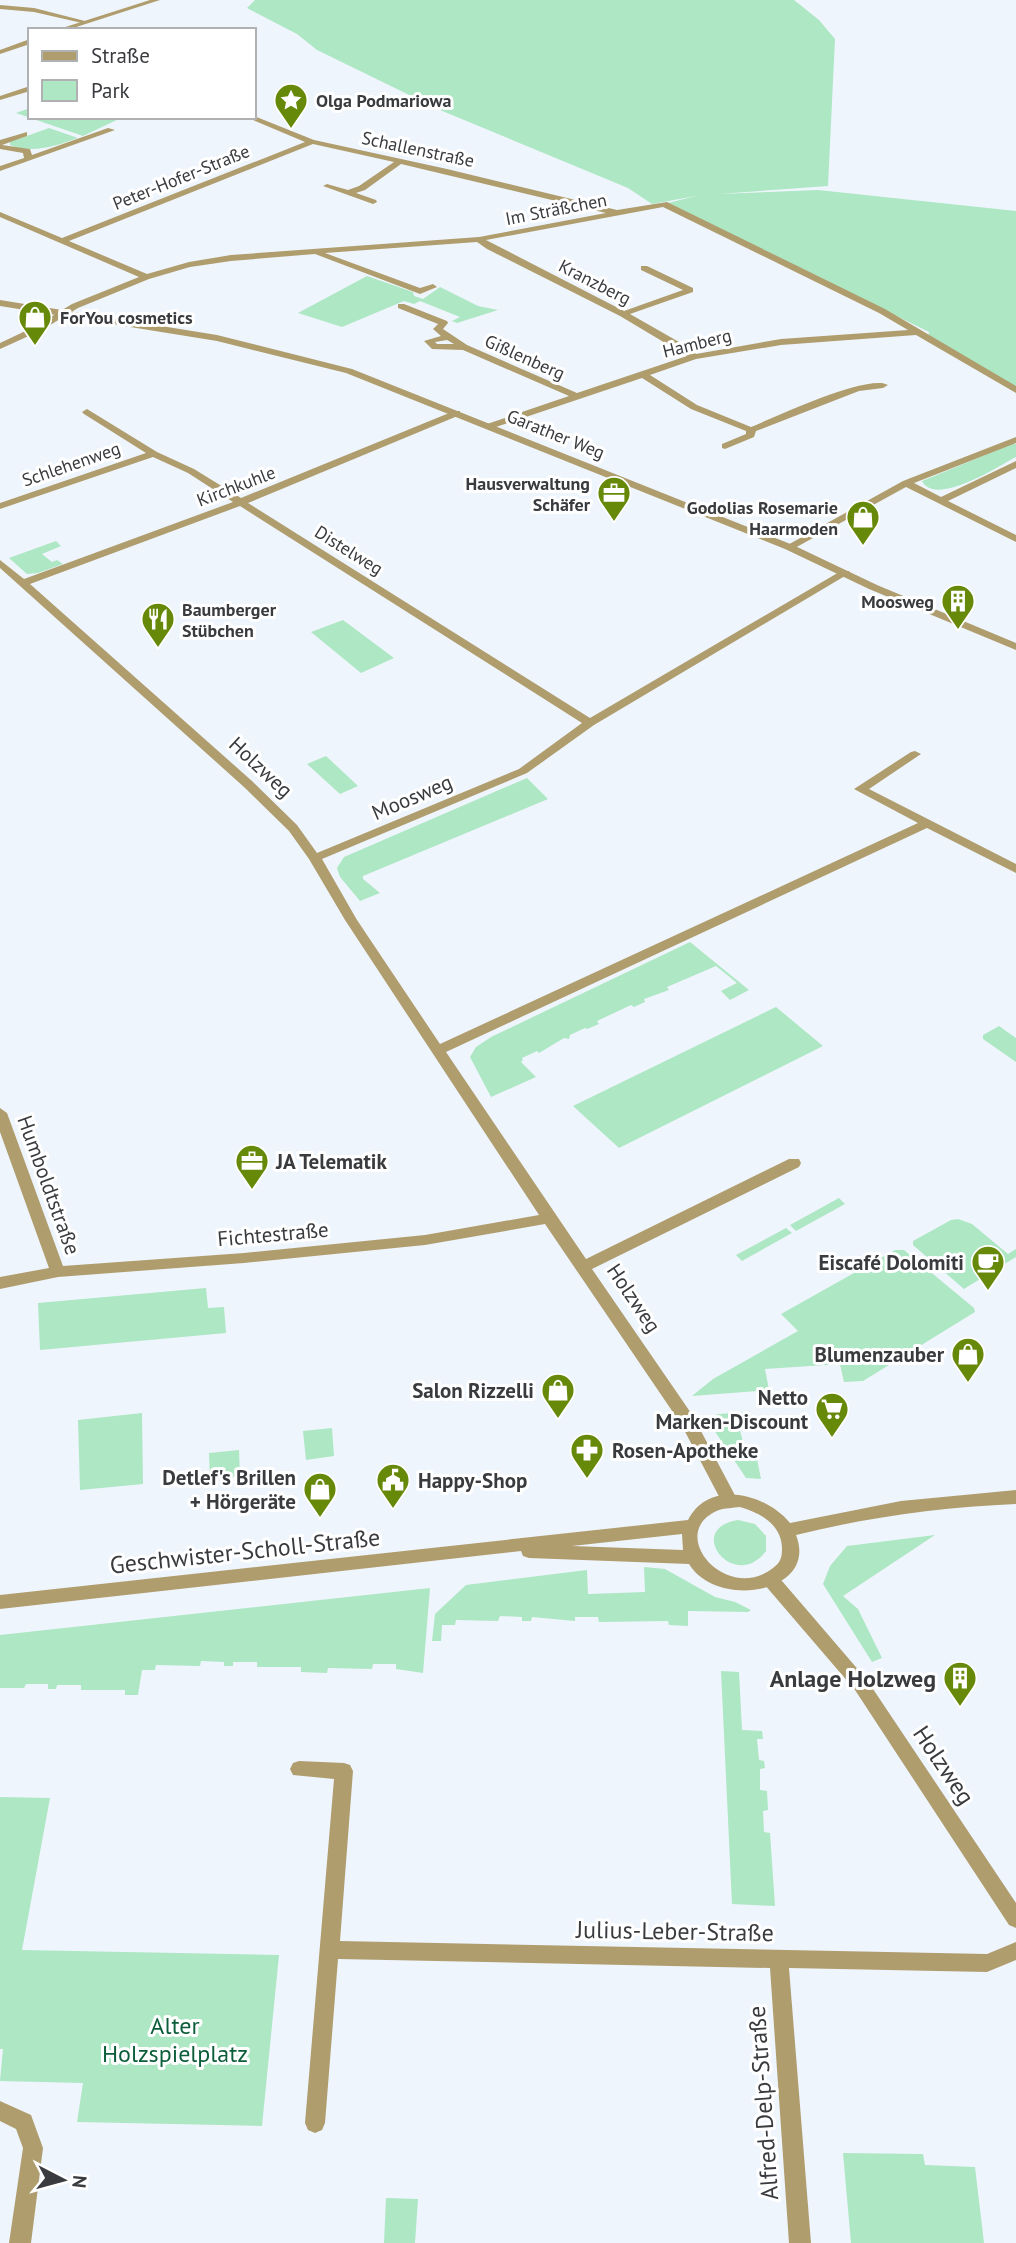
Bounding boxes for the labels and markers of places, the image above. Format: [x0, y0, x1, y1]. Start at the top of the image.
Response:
place icon: Olga Podmariowa [272, 81, 310, 130]
place label: Olga Podmariowa [316, 89, 452, 112]
shop icon: ForYou cosmetics [16, 298, 54, 347]
place label: ForYou cosmetics [60, 306, 193, 329]
place label: Hausverwaltung Schäfer [466, 472, 591, 516]
office icon: Hausverwaltung Schäfer [595, 474, 633, 523]
place label: Godolias Rosemarie Haarmoden [687, 496, 838, 540]
shop icon: Godolias Rosemarie Haarmoden [844, 498, 882, 547]
building icon: Moosweg [939, 582, 977, 631]
place label: Moosweg [861, 590, 934, 613]
place label: Baumberger Stübchen [182, 598, 277, 642]
restaurant icon: Baumberger Stübchen [139, 600, 177, 649]
office icon: JA Telematik [233, 1142, 271, 1191]
place label: JA Telematik [275, 1148, 387, 1175]
cafe icon: Eiscafé Dolomiti [969, 1243, 1007, 1292]
place label: Eiscafé Dolomiti [819, 1249, 964, 1276]
shop icon: Blumenzauber [949, 1335, 987, 1384]
place label: Blumenzauber [814, 1341, 945, 1368]
shop icon: Salon Rizzelli [539, 1371, 577, 1420]
place label: Salon Rizzelli [412, 1377, 534, 1404]
place label: Netto Marken-Discount [655, 1384, 809, 1435]
supermarket icon: Netto Marken-Discount [813, 1390, 851, 1439]
pharmacy icon: Rosen-Apotheke [568, 1431, 606, 1480]
place label: Rosen-Apotheke [612, 1437, 758, 1464]
public building icon: Happy-Shop [374, 1461, 412, 1510]
place label: Detlef's Brillen + Hörgeräte [162, 1464, 296, 1515]
place label: Happy-Shop [418, 1467, 527, 1494]
shop icon: Detlef's Brillen + Hörgeräte [301, 1470, 339, 1519]
building icon: Anlage Holzweg [941, 1659, 979, 1708]
place label: Anlage Holzweg [770, 1663, 936, 1694]

